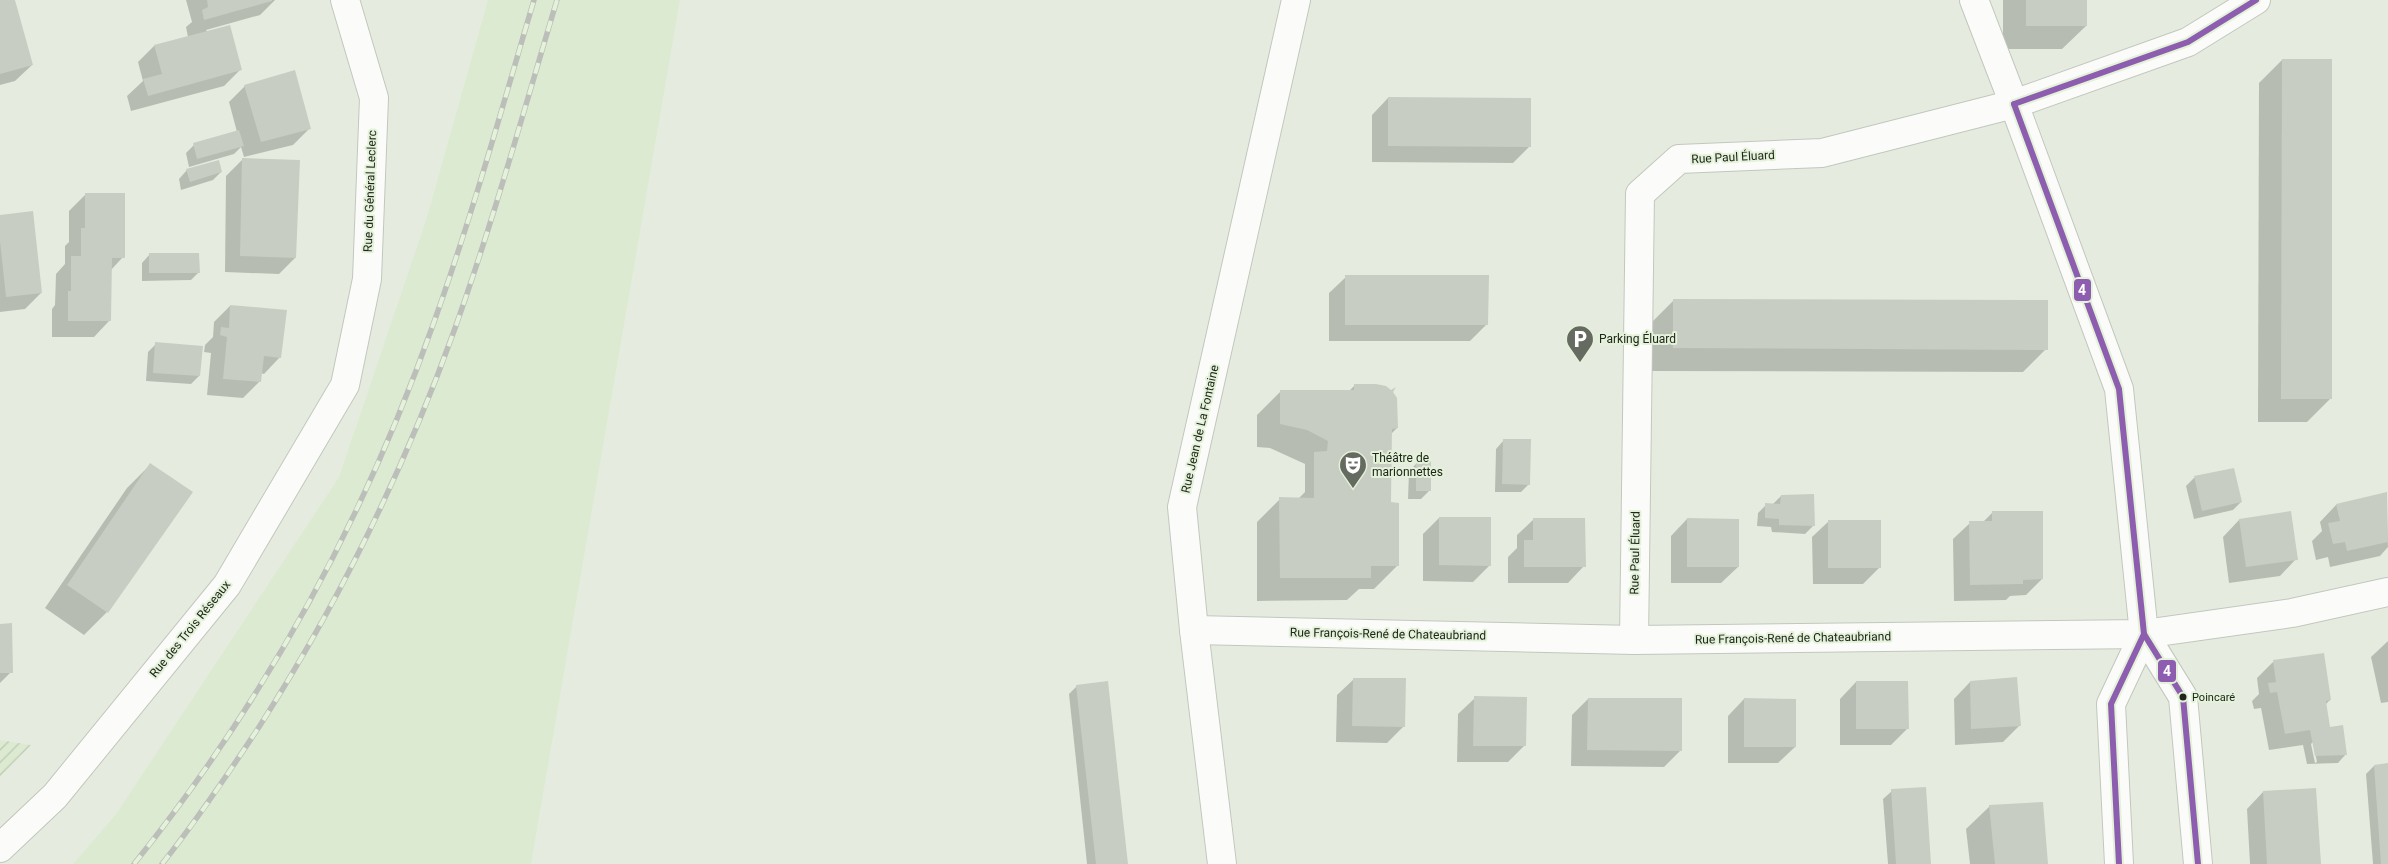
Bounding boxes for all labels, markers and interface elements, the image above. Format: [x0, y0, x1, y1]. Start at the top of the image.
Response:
street label: Rue du Général Leclerc [361, 130, 379, 252]
street label: Rue Paul Éluard [1691, 147, 1775, 166]
line badge: 4 [2073, 278, 2092, 302]
text: 4 [2078, 282, 2086, 298]
parking icon: Parking Éluard [1565, 324, 1595, 363]
place label: Parking Éluard [1599, 331, 1676, 346]
street label: Rue Jean de La Fontaine [1178, 364, 1222, 494]
theatre icon: Théâtre de marionnettes [1338, 450, 1368, 489]
place label: Théâtre de marionnettes [1372, 451, 1443, 479]
street label: Rue Paul Éluard [1626, 511, 1643, 595]
street label: Rue des Trois Réseaux [147, 578, 233, 680]
street label: Rue François-René de Chateaubriand [1290, 625, 1486, 643]
street label: Rue François-René de Chateaubriand [1695, 629, 1891, 647]
line badge: 4 [2157, 659, 2177, 683]
text: 4 [2163, 663, 2171, 679]
place label: Poincaré [2192, 691, 2235, 704]
marker: Poincaré [2178, 692, 2188, 702]

